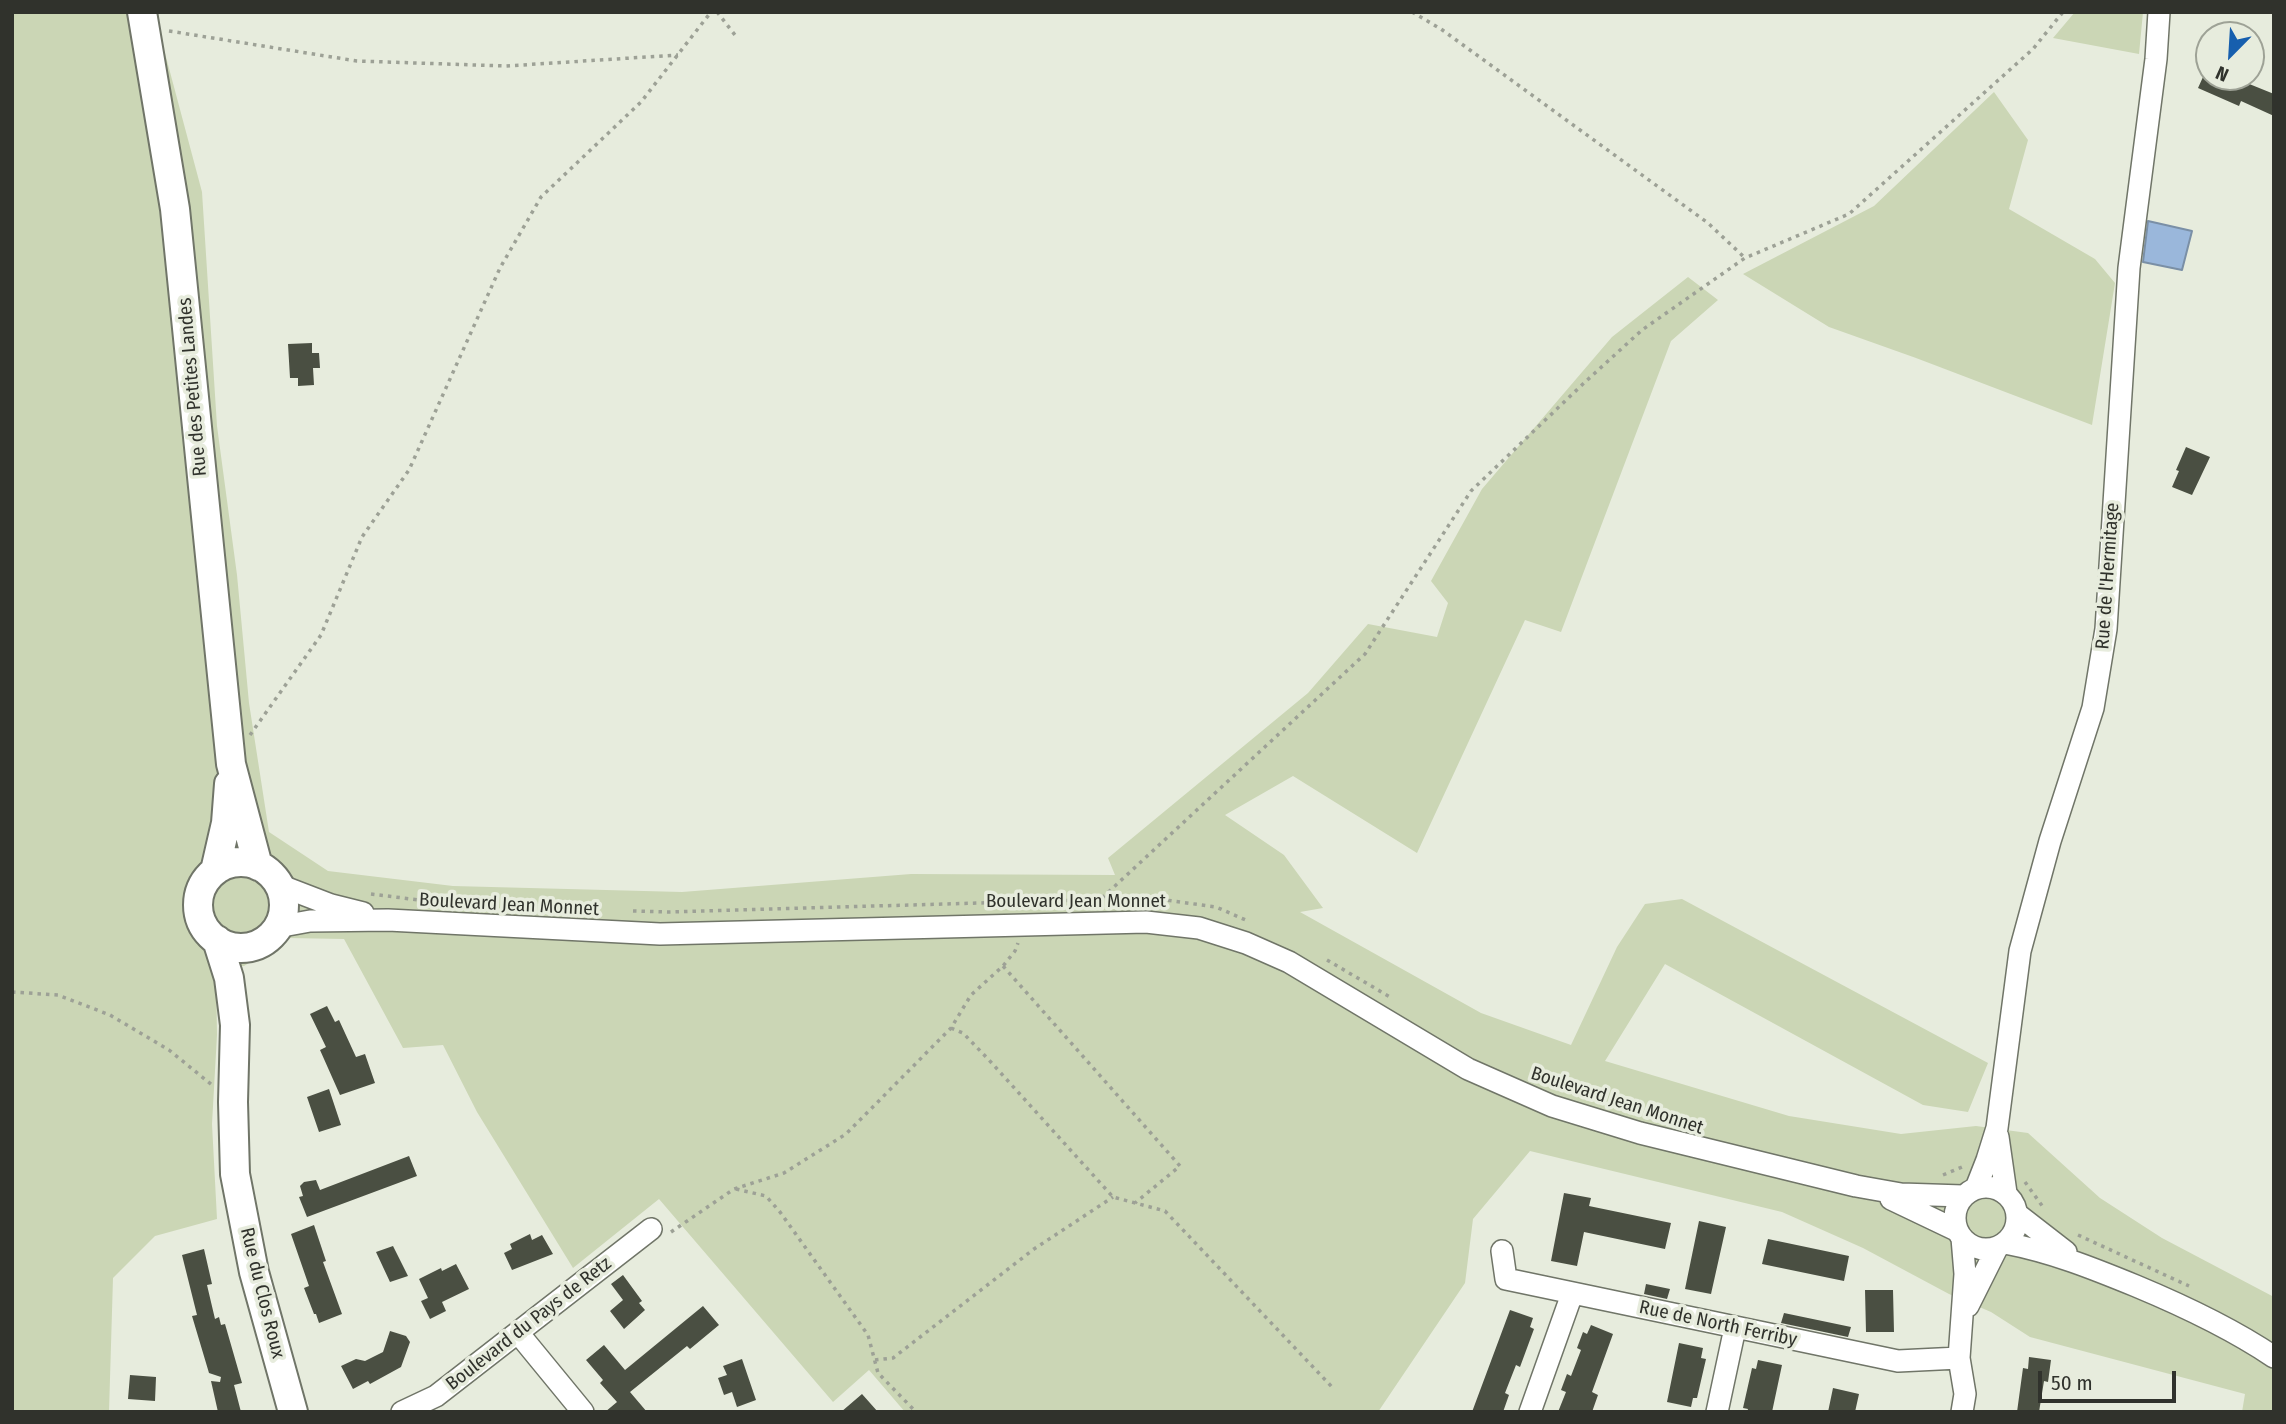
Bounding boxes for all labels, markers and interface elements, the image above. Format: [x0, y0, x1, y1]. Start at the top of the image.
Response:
north arrow [2195, 21, 2265, 91]
text: N [2212, 61, 2232, 87]
street label: Rue des Petites Landes [174, 297, 212, 477]
street label: Rue de l'Hermitage [2092, 502, 2124, 650]
street label: Boulevard Jean Monnet [418, 889, 600, 921]
street label: Boulevard Jean Monnet [986, 891, 1166, 913]
street label: Boulevard Jean Monnet [1528, 1062, 1706, 1140]
street label: Rue du Clos Roux [235, 1225, 289, 1361]
street label: Boulevard du Pays de Retz [442, 1252, 616, 1396]
street label: Rue de North Ferriby [1637, 1296, 1799, 1352]
scale bar [2041, 1358, 2179, 1402]
text: 50 m [2051, 1370, 2093, 1396]

